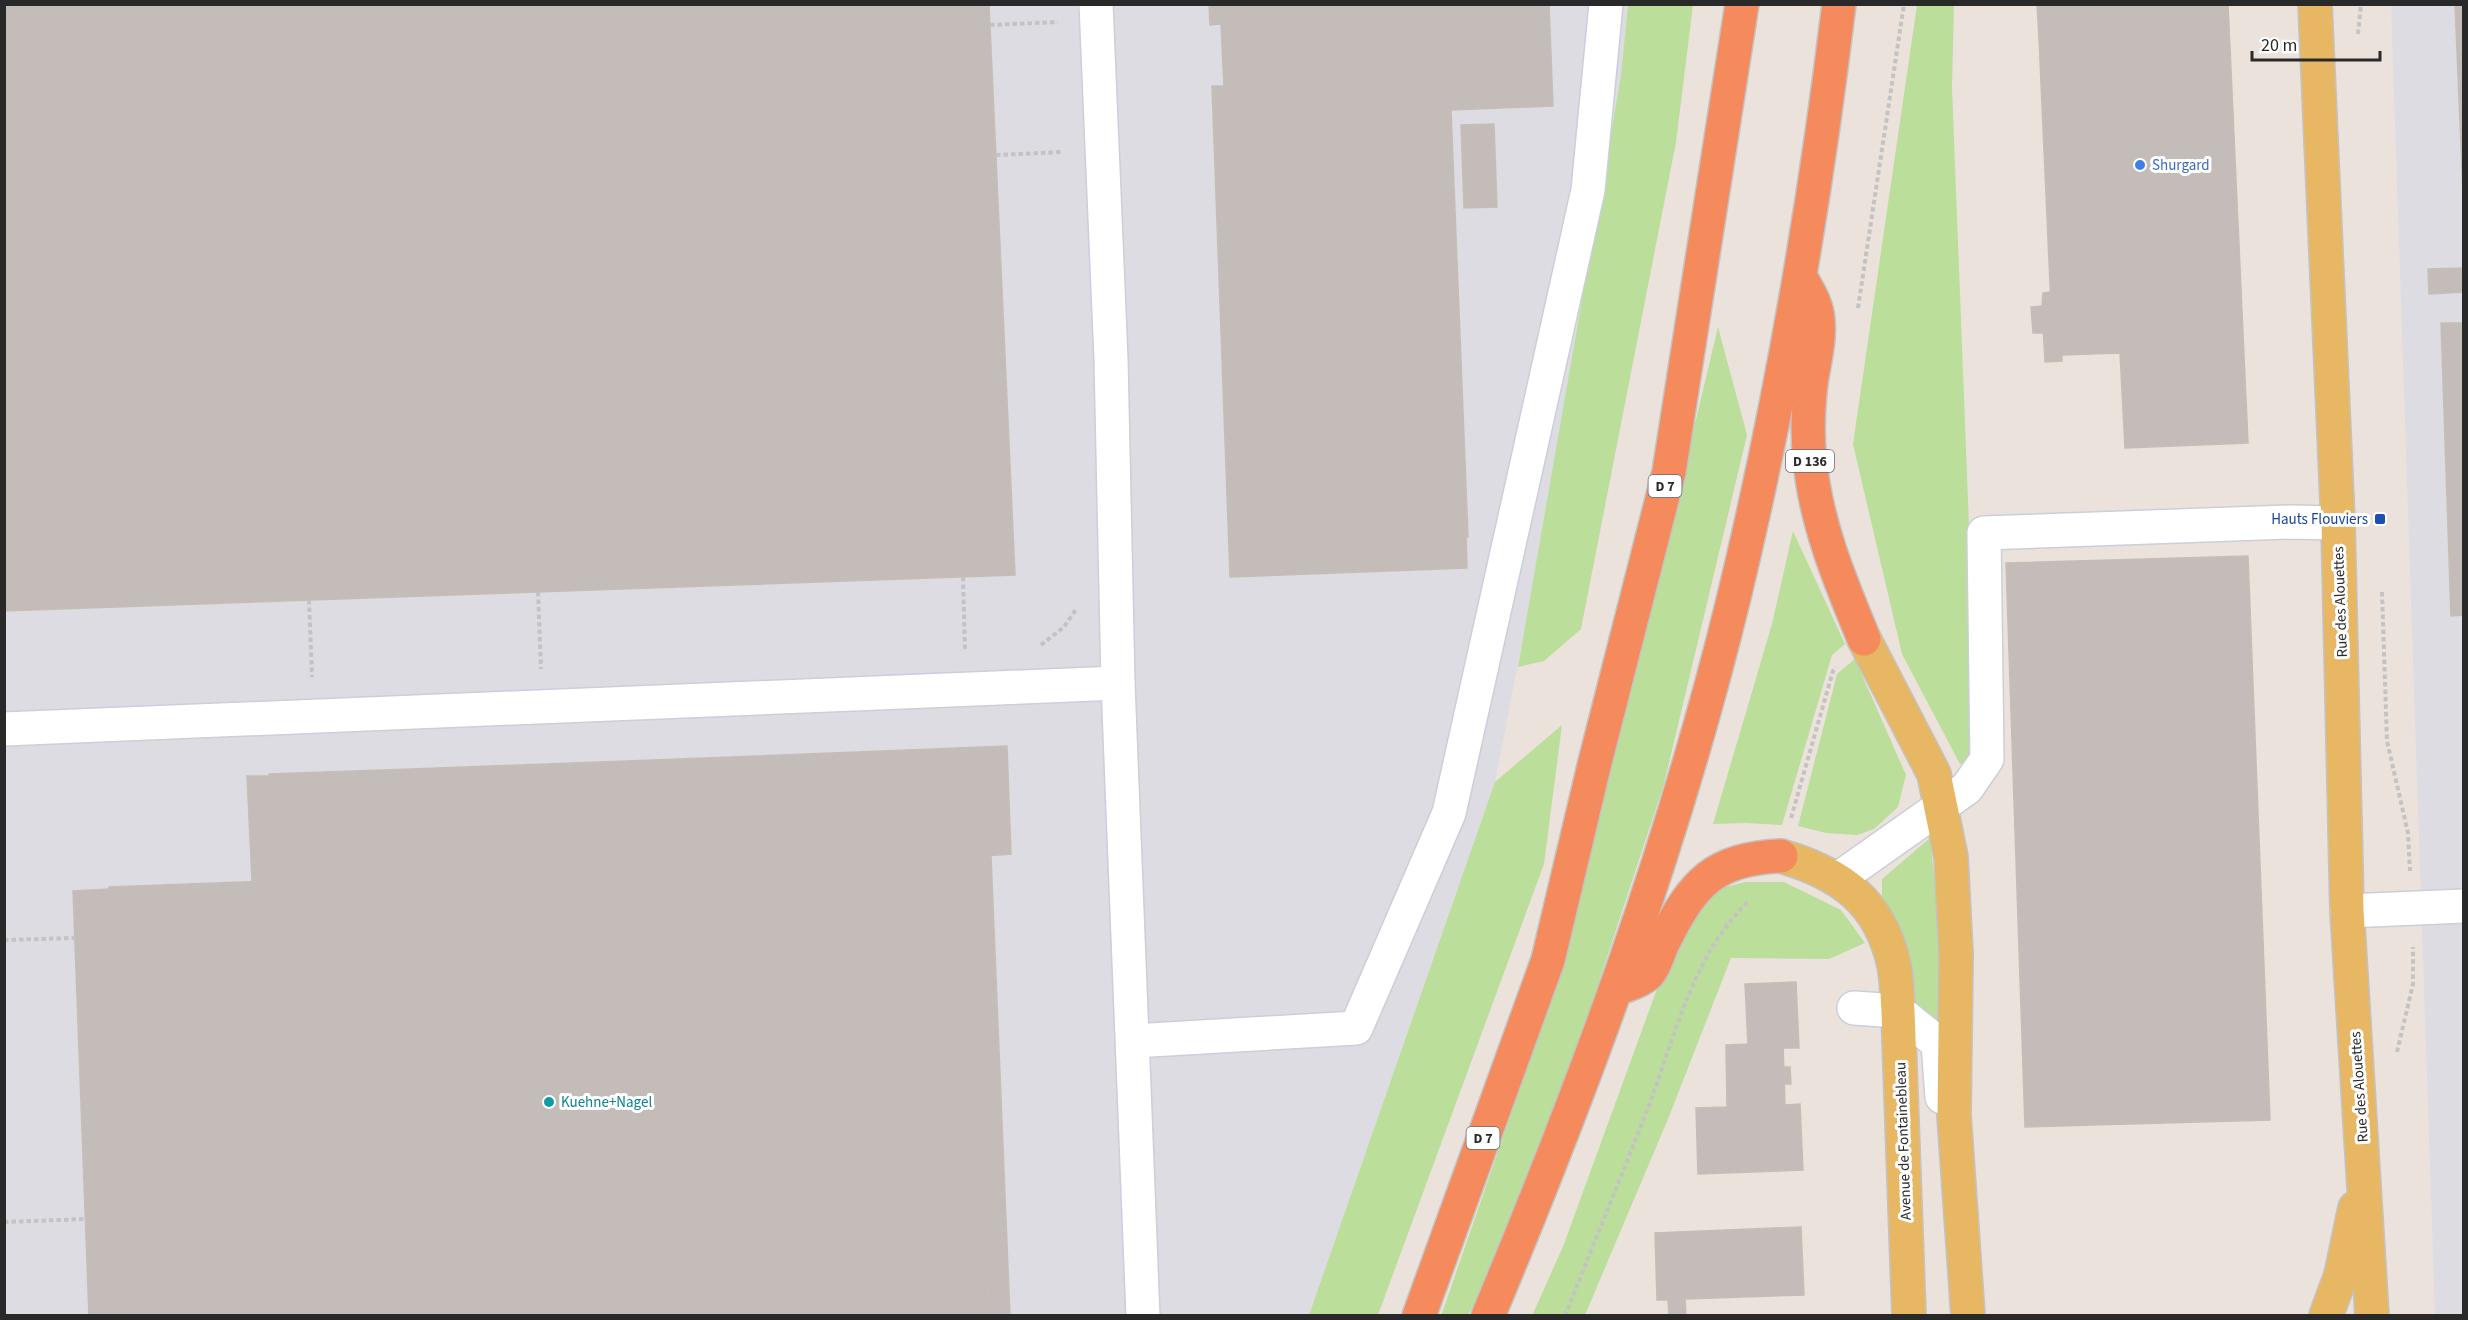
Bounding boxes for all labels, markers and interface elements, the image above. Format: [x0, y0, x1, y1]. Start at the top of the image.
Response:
scale bar [2252, 24, 2380, 62]
text: 20 m [2261, 33, 2297, 58]
place label: Shurgard [2152, 155, 2210, 176]
marker: Shurgard [2133, 158, 2147, 172]
road number: D 136 [1786, 450, 1834, 472]
road number: D 7 [1648, 475, 1682, 497]
place label: Hauts Flouviers [2271, 509, 2368, 530]
marker: Hauts Flouviers [2373, 512, 2387, 526]
street label: Rue des Alouettes [2328, 546, 2353, 658]
street label: Rue des Alouettes [2345, 1031, 2374, 1143]
street label: Avenue de Fontainebleau [1890, 1062, 1917, 1220]
place label: Kuehne+Nagel [561, 1092, 652, 1113]
marker: Kuehne+Nagel [542, 1095, 556, 1109]
road number: D 7 [1466, 1127, 1500, 1149]

